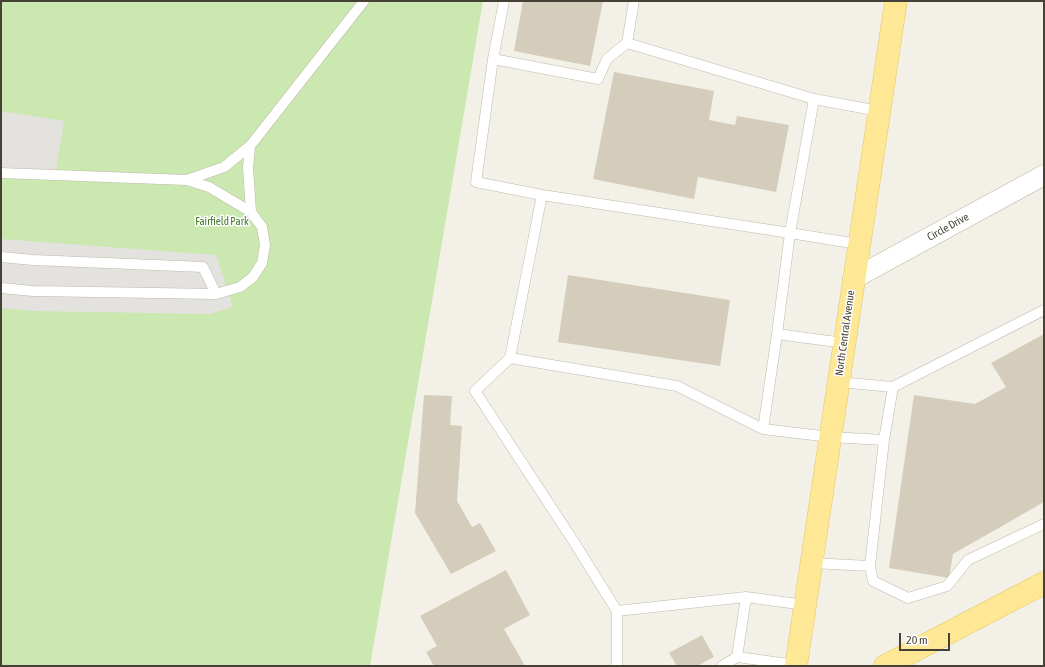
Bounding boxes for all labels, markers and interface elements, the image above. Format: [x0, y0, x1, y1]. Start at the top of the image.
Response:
street label: Circle Drive [925, 210, 971, 244]
park label: Fairfield Park [195, 215, 249, 229]
street label: North Central Avenue [832, 289, 858, 377]
scale bar [901, 625, 952, 651]
text: 20 m [906, 633, 928, 647]

